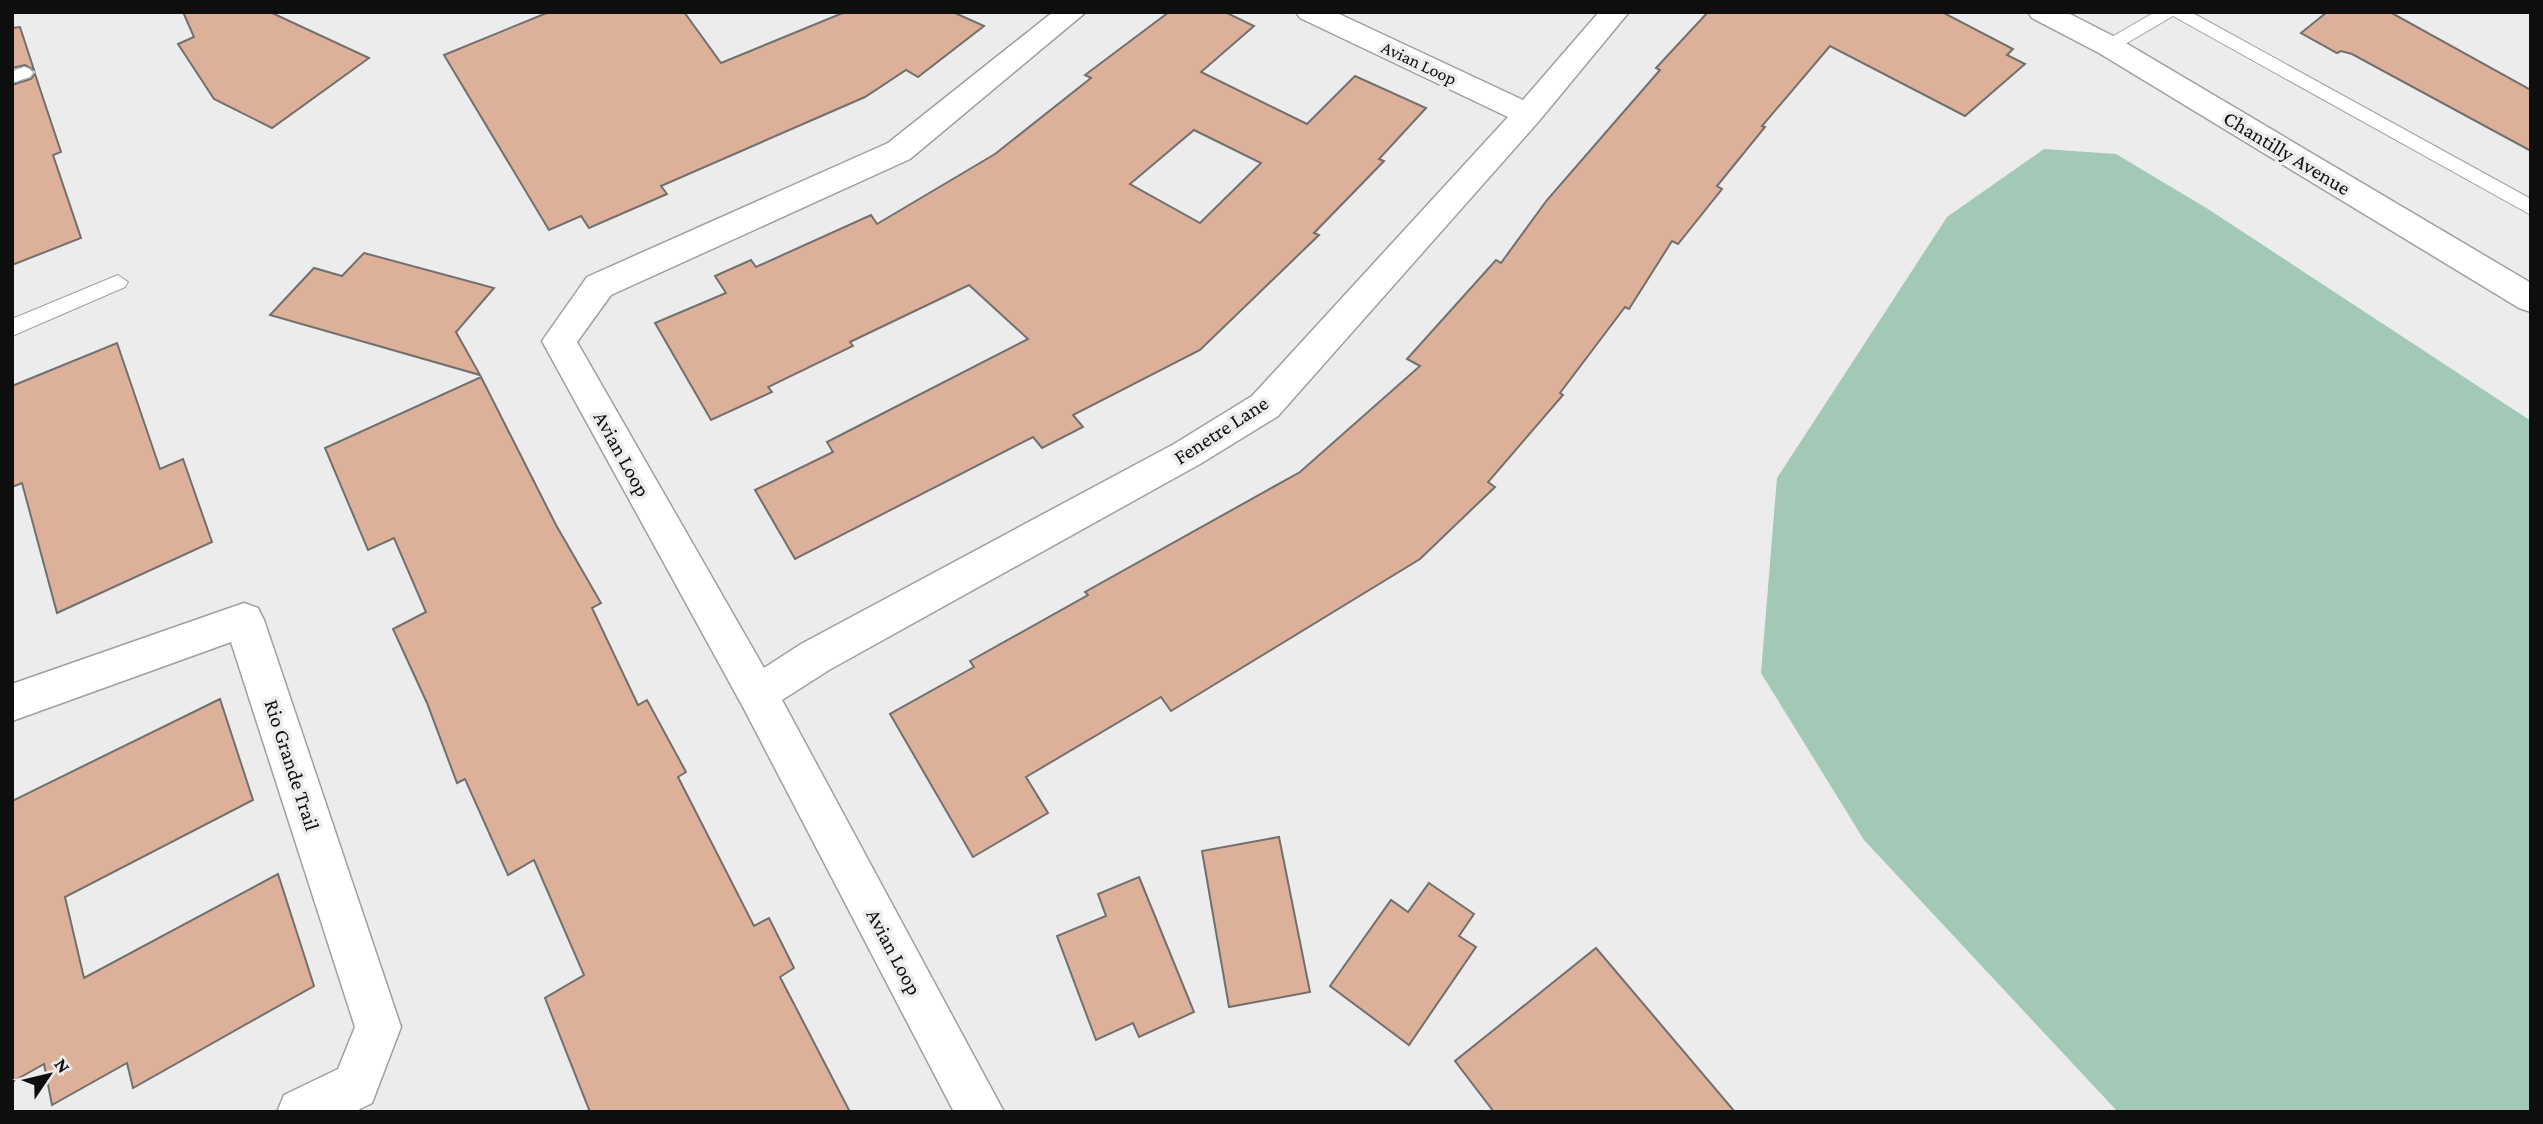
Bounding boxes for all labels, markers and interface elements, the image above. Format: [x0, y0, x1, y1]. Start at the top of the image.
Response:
street label: Avian Loop [1378, 37, 1460, 89]
street label: Chantilly Avenue [2219, 106, 2355, 200]
street label: Fenetre Lane [1169, 391, 1273, 469]
street label: Avian Loop [589, 407, 655, 501]
street label: Rio Grande Trail [260, 696, 324, 834]
street label: Avian Loop [861, 905, 927, 999]
north arrow [14, 1040, 84, 1110]
text: N [50, 1054, 75, 1077]

